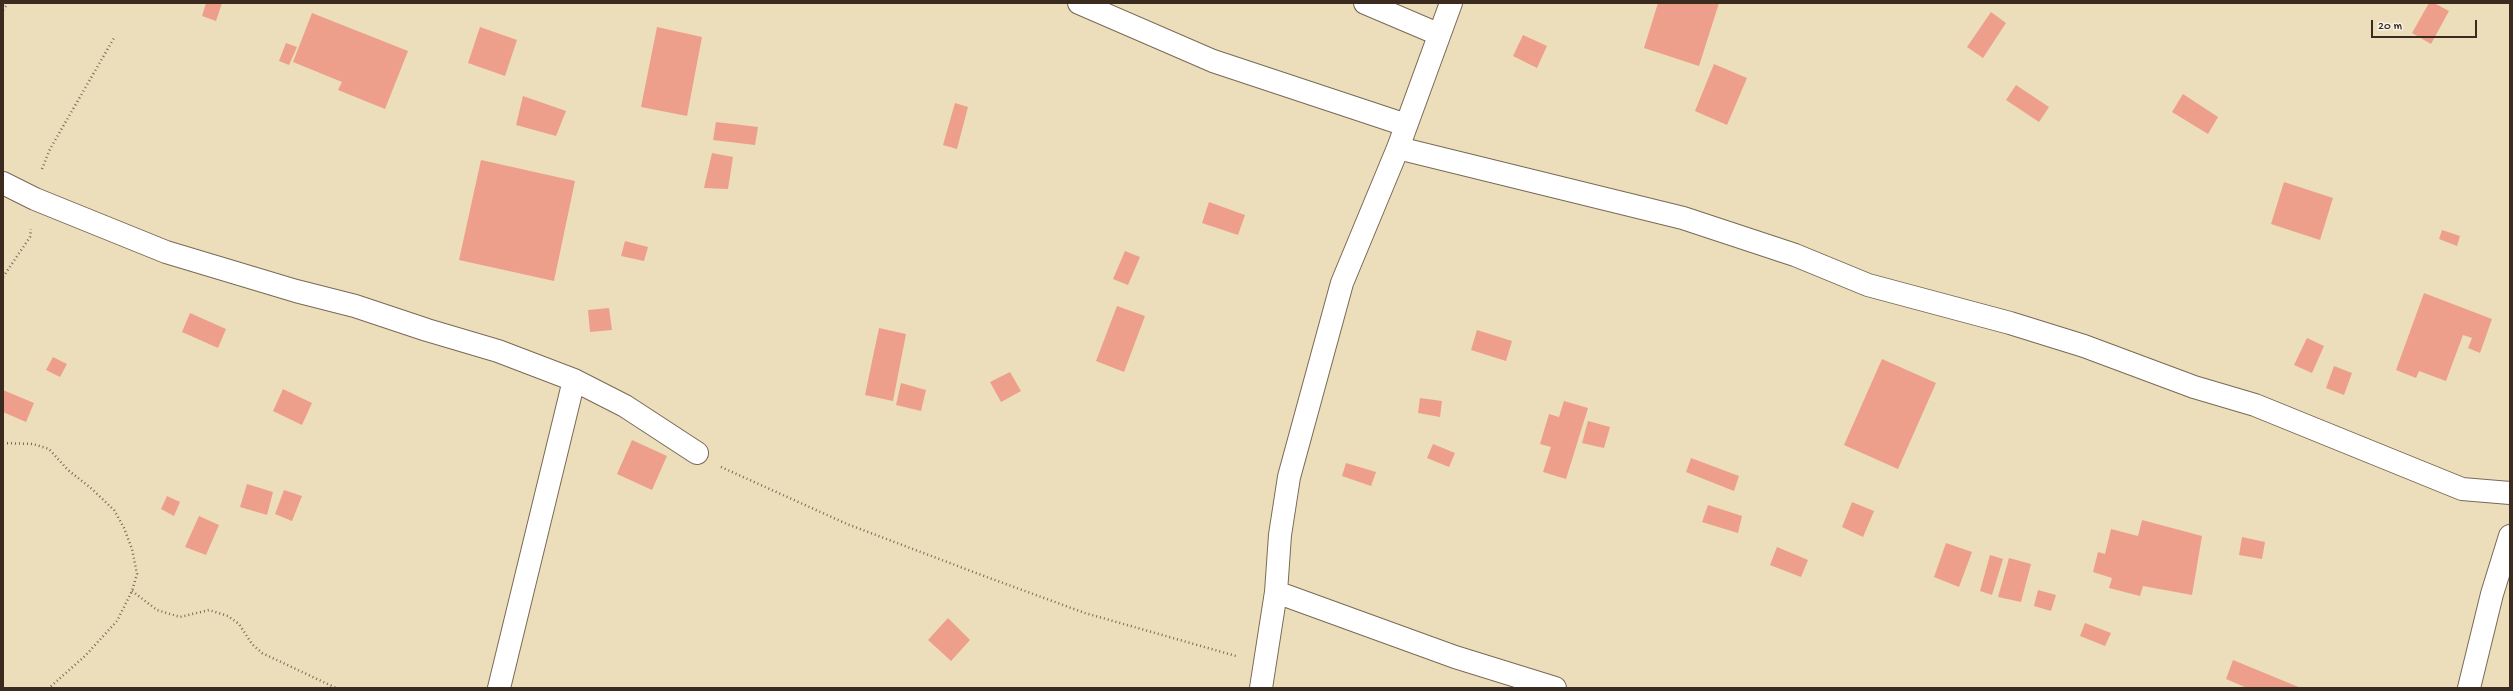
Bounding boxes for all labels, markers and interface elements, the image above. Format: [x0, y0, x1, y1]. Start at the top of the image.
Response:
scale bar [2373, 12, 2479, 38]
text: 20 m [2378, 20, 2402, 34]

